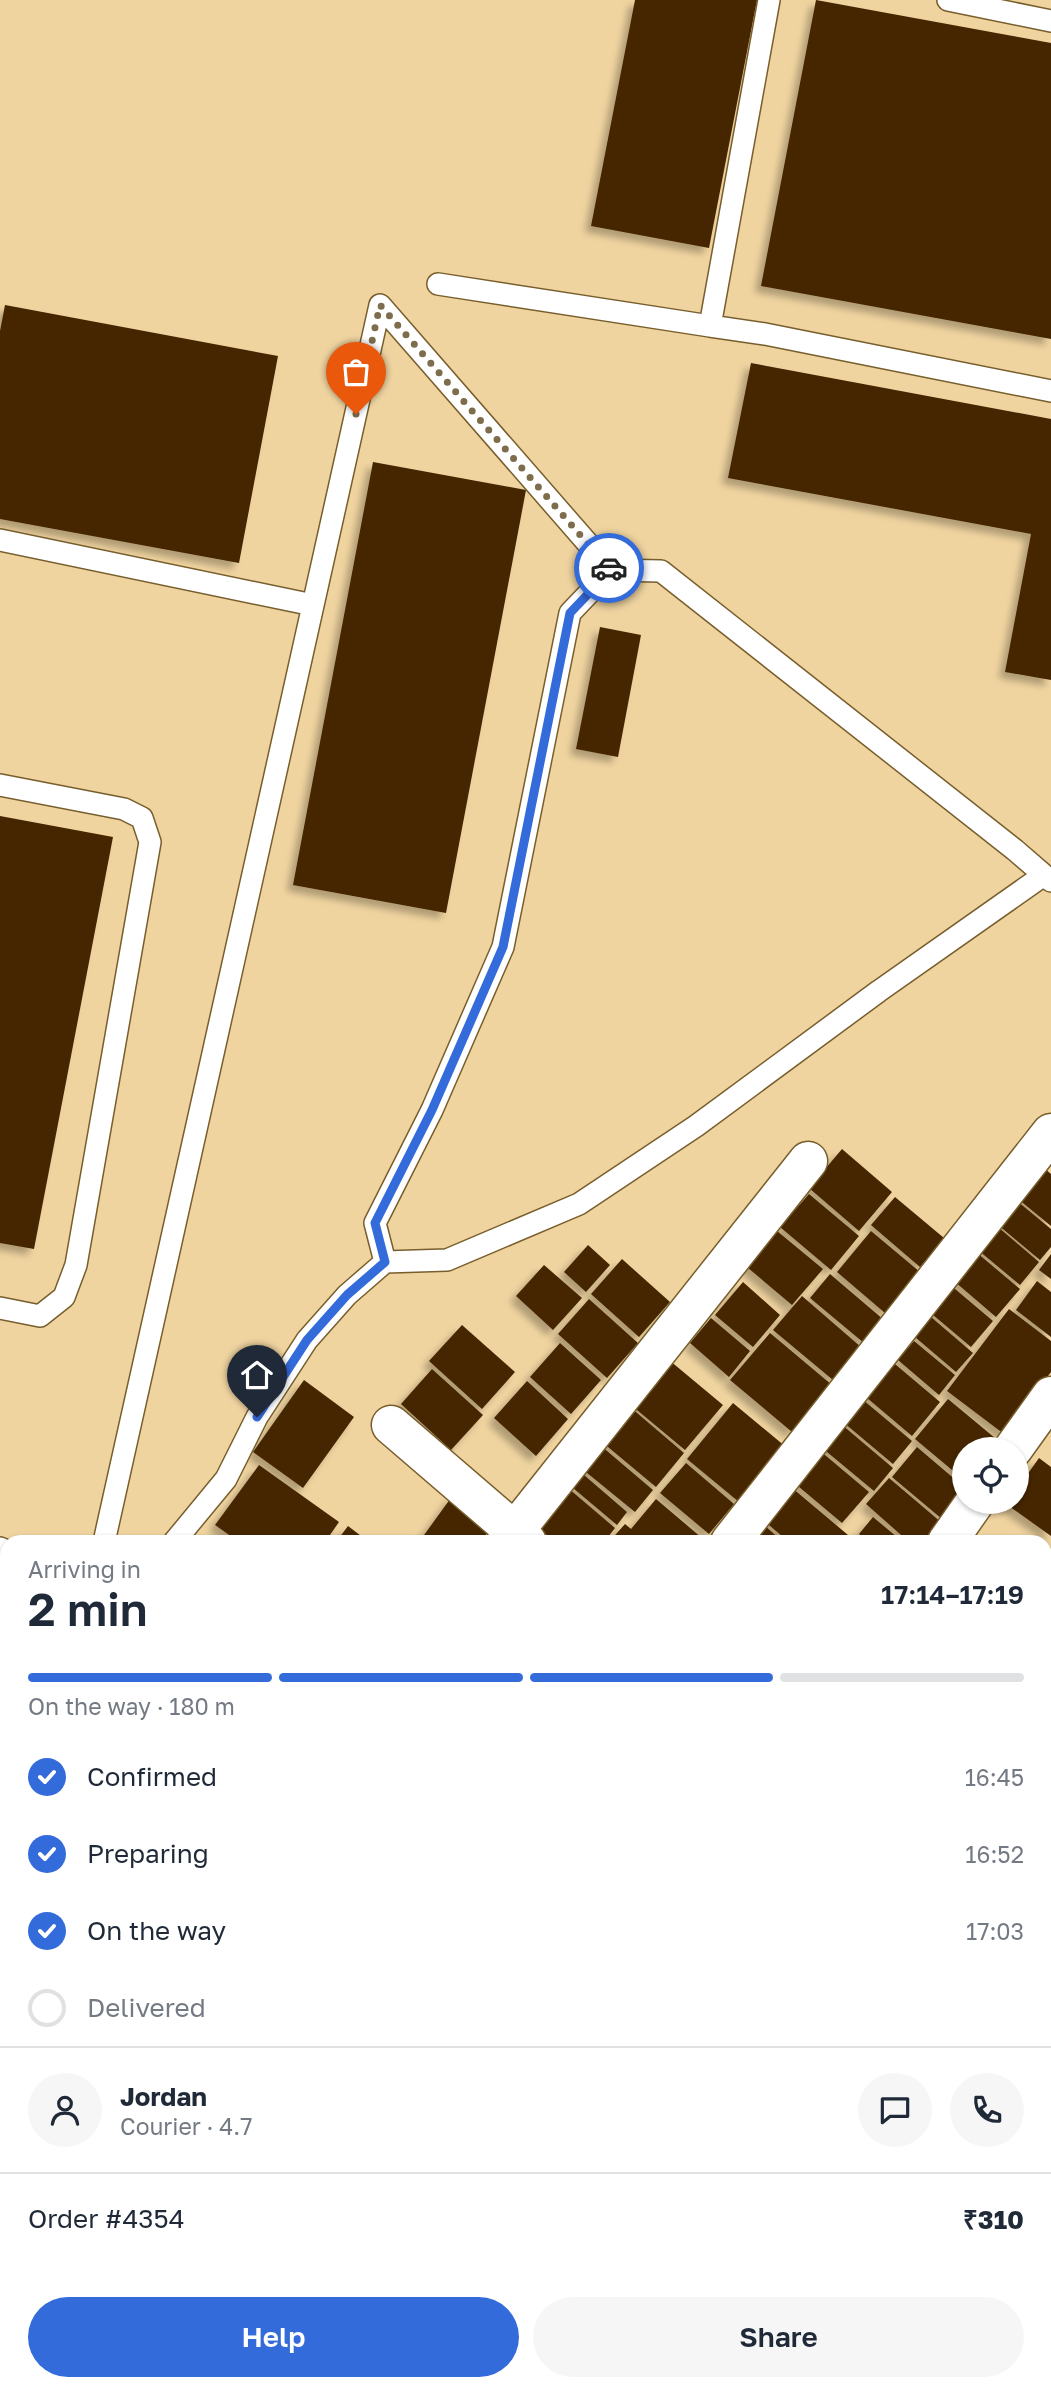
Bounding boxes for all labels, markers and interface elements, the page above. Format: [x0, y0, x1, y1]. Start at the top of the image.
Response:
pin [326, 342, 386, 414]
icon: bag [337, 353, 375, 391]
courier [574, 533, 644, 603]
icon: car [590, 549, 628, 587]
pin [227, 1345, 287, 1417]
icon: home [238, 1356, 276, 1394]
map controls [952, 1437, 1029, 1514]
button: locate [952, 1437, 1029, 1514]
text: Arriving in [28, 1555, 141, 1583]
text: 17:14–17:19 [881, 1579, 1024, 1610]
text: 2 min [28, 1581, 148, 1636]
text: On the way · 180 m [28, 1692, 235, 1720]
icon: check [28, 1758, 66, 1796]
text: Confirmed [87, 1761, 217, 1792]
text: 16:45 [965, 1763, 1024, 1791]
icon: check [28, 1835, 66, 1873]
text: Preparing [87, 1838, 209, 1869]
text: 16:52 [965, 1840, 1024, 1868]
icon: check [28, 1912, 66, 1950]
text: On the way [87, 1915, 226, 1946]
text: 17:03 [966, 1917, 1024, 1945]
text: Delivered [87, 1992, 206, 2023]
button: person [28, 2073, 102, 2147]
button: chat [858, 2073, 932, 2147]
button: phone [950, 2073, 1024, 2147]
text: Jordan [120, 2081, 207, 2112]
text: Courier · 4.7 [120, 2112, 252, 2140]
text: Order #4354 [28, 2203, 185, 2234]
text: ₹310 [963, 2204, 1024, 2235]
button: Help [28, 2297, 519, 2377]
button: Share [533, 2297, 1024, 2377]

